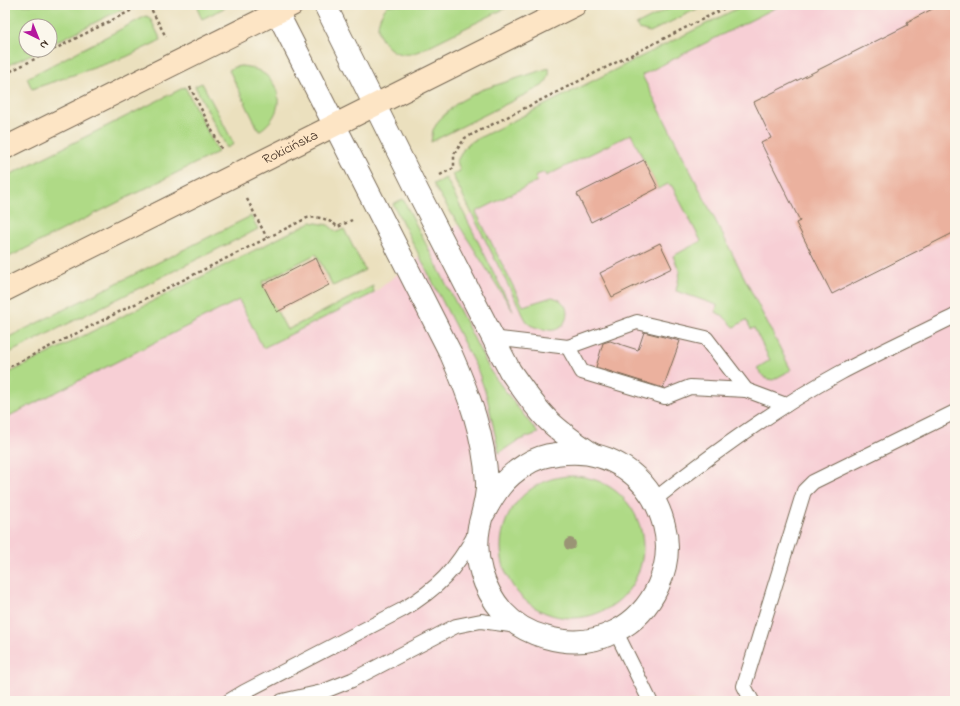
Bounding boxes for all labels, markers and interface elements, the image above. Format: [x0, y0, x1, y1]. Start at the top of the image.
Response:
north arrow [18, 18, 58, 58]
text: N [36, 36, 52, 53]
street label: Rokicińska [259, 125, 322, 170]

